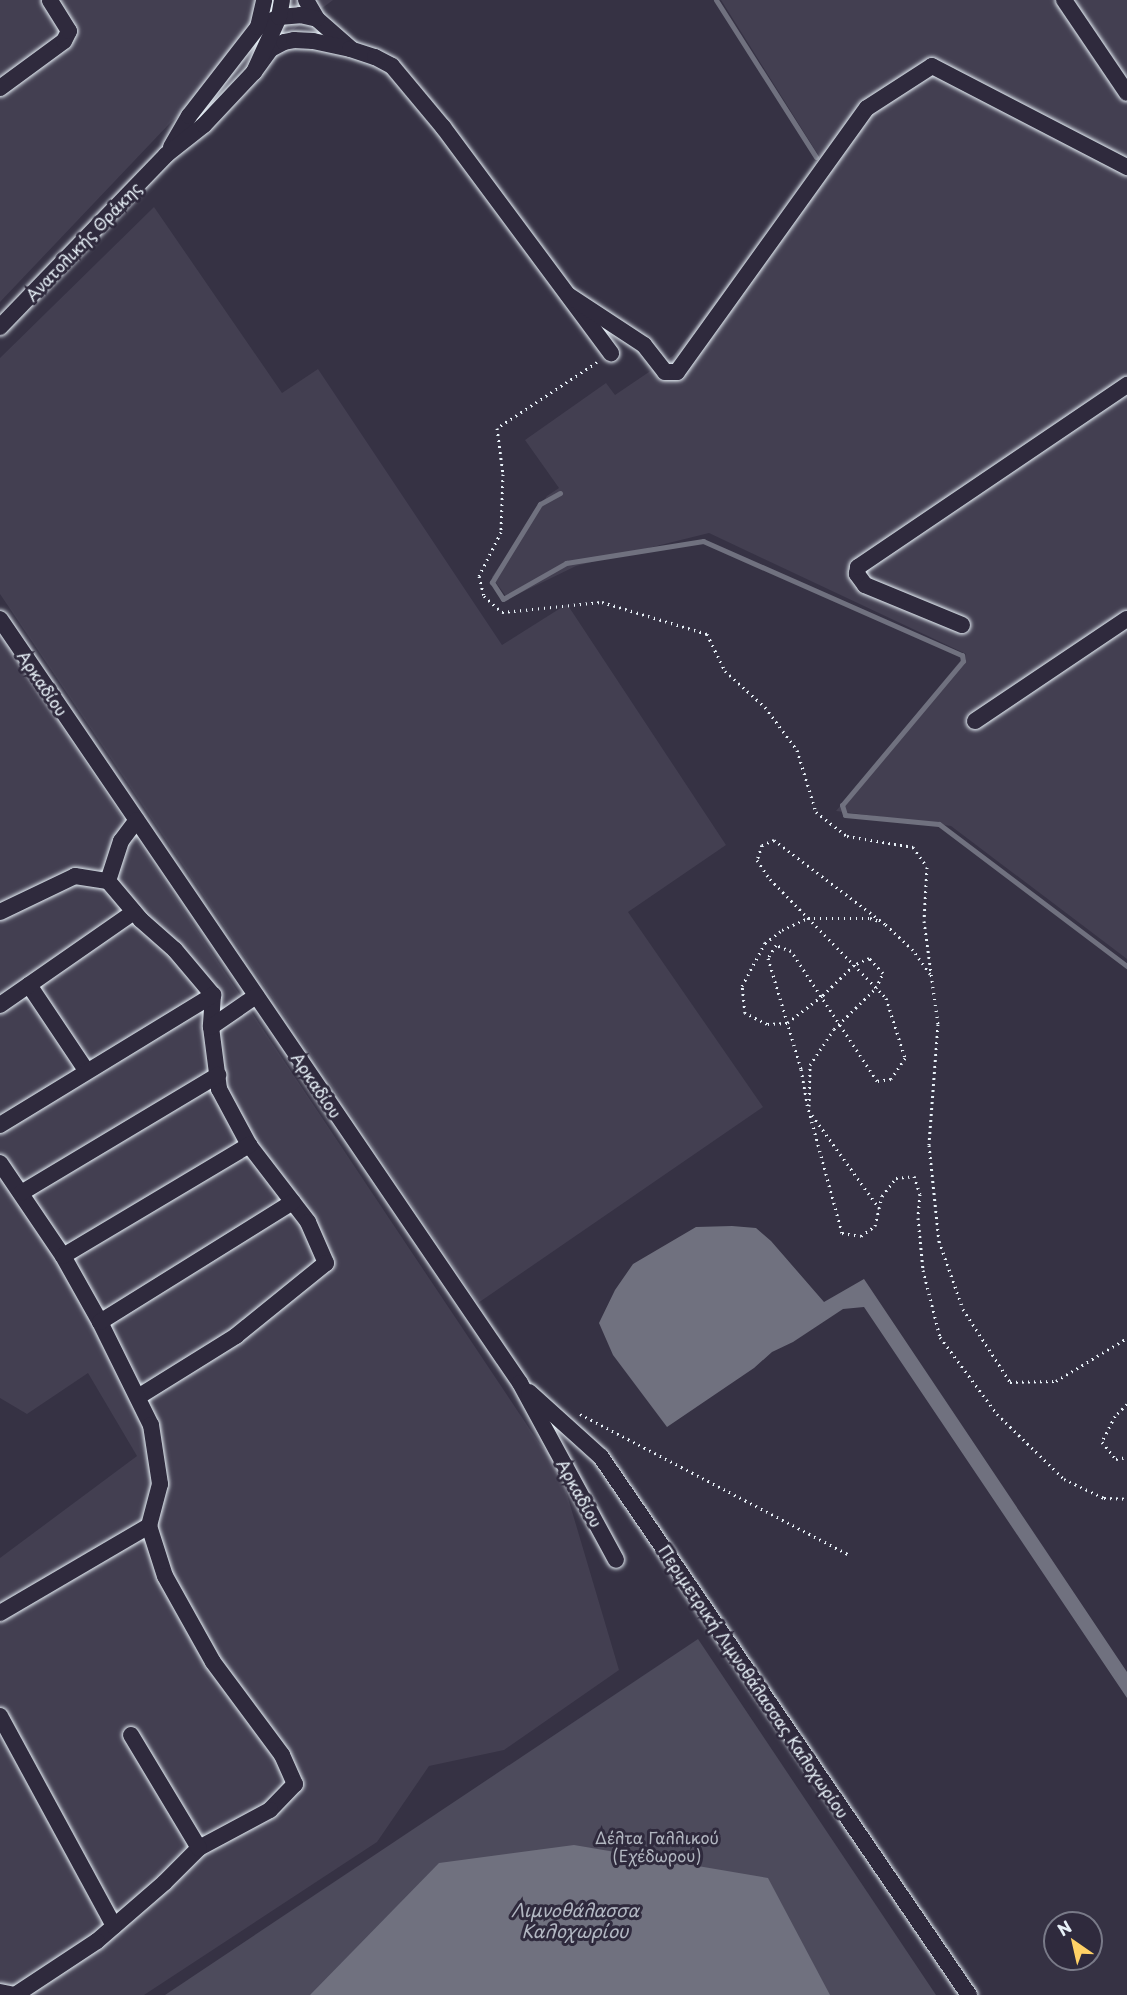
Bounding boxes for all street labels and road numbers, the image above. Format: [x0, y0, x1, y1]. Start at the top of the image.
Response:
street label: Ανατολικής Θράκης [21, 177, 145, 305]
street label: Αρκαδίου [14, 647, 72, 719]
street label: Αρκαδίου [288, 1049, 346, 1121]
street label: Αρκαδίου [553, 1456, 607, 1530]
street label: Περιμετρική Λιμνοθάλασσας Καλοχωρίου [655, 1540, 853, 1822]

